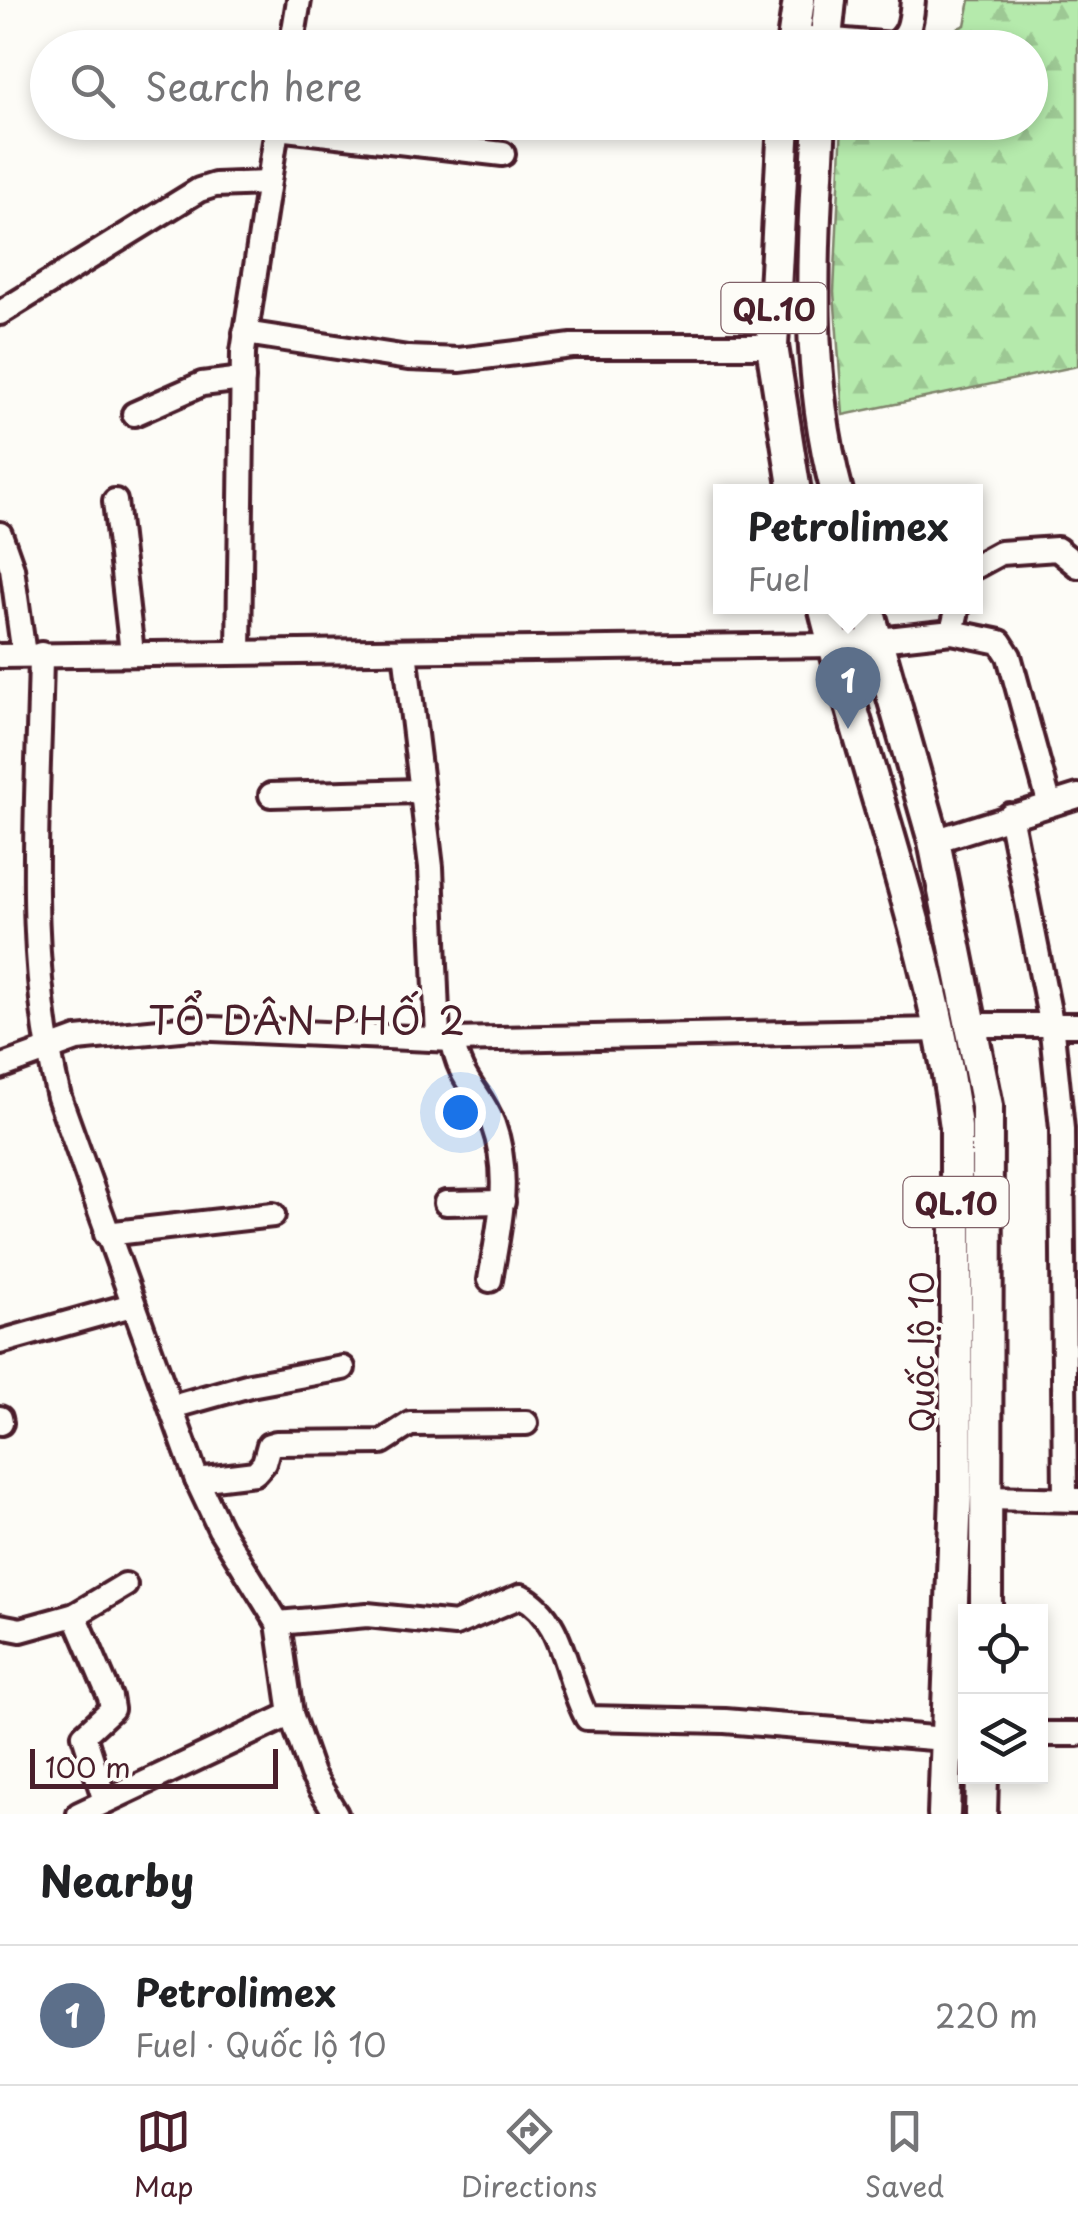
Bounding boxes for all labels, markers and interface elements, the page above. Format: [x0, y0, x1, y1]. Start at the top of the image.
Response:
search box [30, 30, 1048, 140]
text: Search here [145, 57, 362, 114]
icon: search [65, 58, 120, 113]
road number: QL.10 [722, 283, 826, 333]
popup [713, 484, 983, 614]
text: Petrolimex [748, 497, 948, 554]
text: Fuel [748, 554, 810, 602]
pin: 1 [816, 646, 880, 729]
district label: TỔ DÂN PHỐ 2 [148, 990, 468, 1048]
your location [435, 1087, 486, 1138]
road number: QL.10 [904, 1177, 1008, 1227]
street label: Quốc lộ 10 [897, 1271, 945, 1433]
map controls [958, 1604, 1048, 1784]
button: locate [958, 1604, 1048, 1694]
button: layers [958, 1694, 1048, 1784]
scale bar [30, 1744, 278, 1788]
text: 100 m [45, 1745, 131, 1788]
text: Nearby [40, 1848, 194, 1911]
text: Petrolimex [135, 1963, 336, 2020]
text: 1 [65, 1991, 80, 2039]
text: 220 m [935, 1991, 1038, 2039]
text: Fuel · Quốc lộ 10 [135, 2020, 386, 2068]
tab: Map [134, 2104, 194, 2207]
tab: Directions [461, 2104, 597, 2207]
tab: Saved [865, 2104, 944, 2207]

